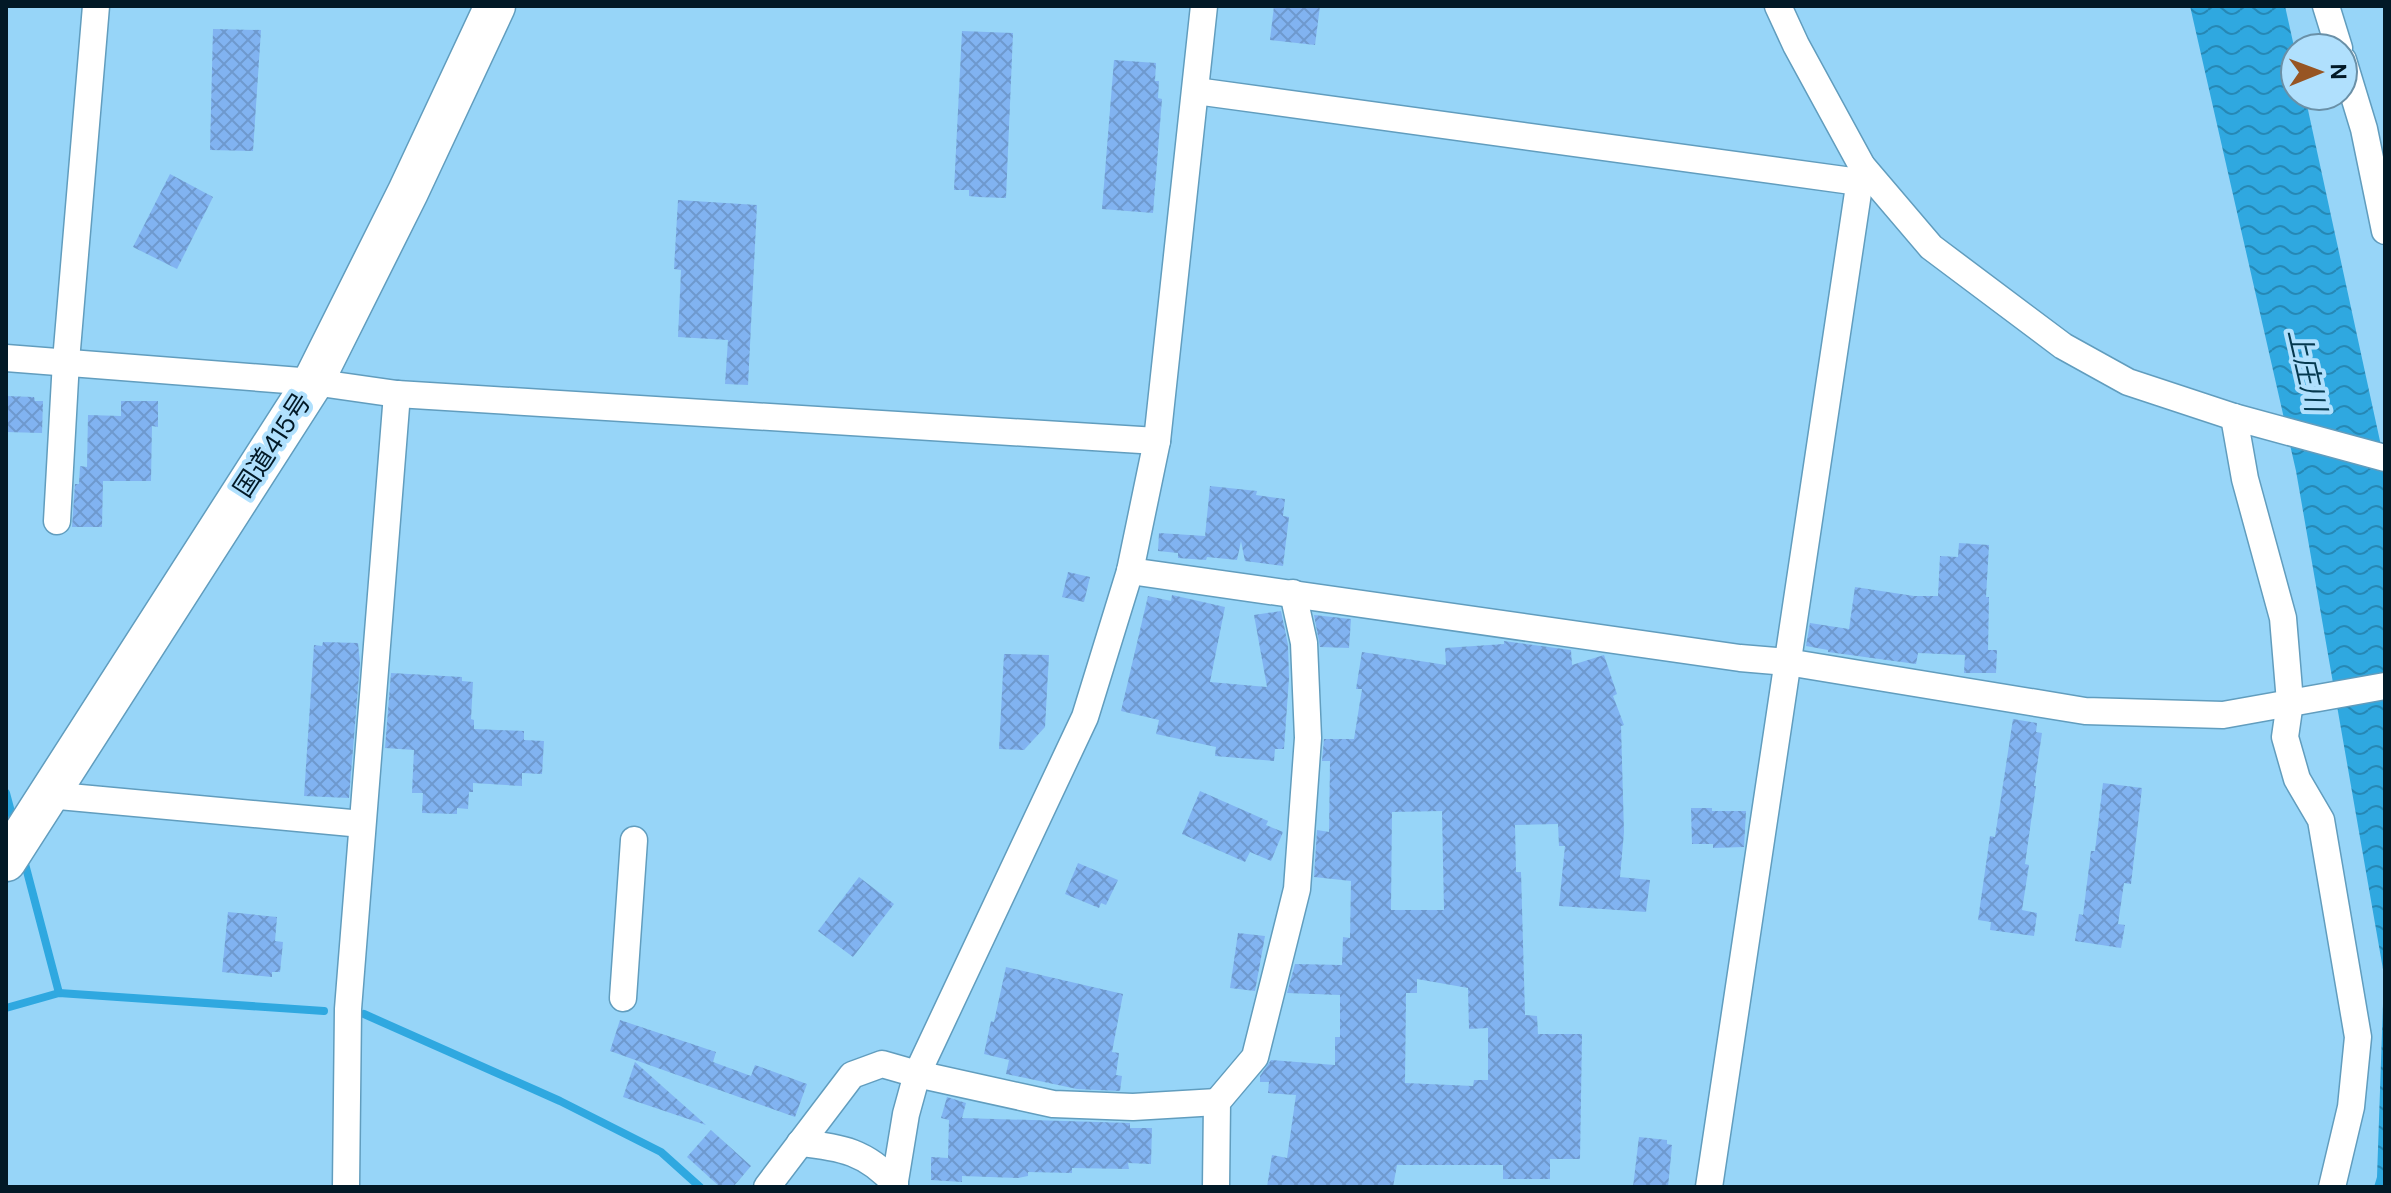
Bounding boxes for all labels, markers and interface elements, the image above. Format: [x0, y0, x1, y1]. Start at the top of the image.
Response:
north arrow [2279, 32, 2359, 112]
text: N [2324, 63, 2353, 80]
water label: 上庄川 [2280, 325, 2335, 418]
street label: 国道415号 [226, 386, 318, 504]

